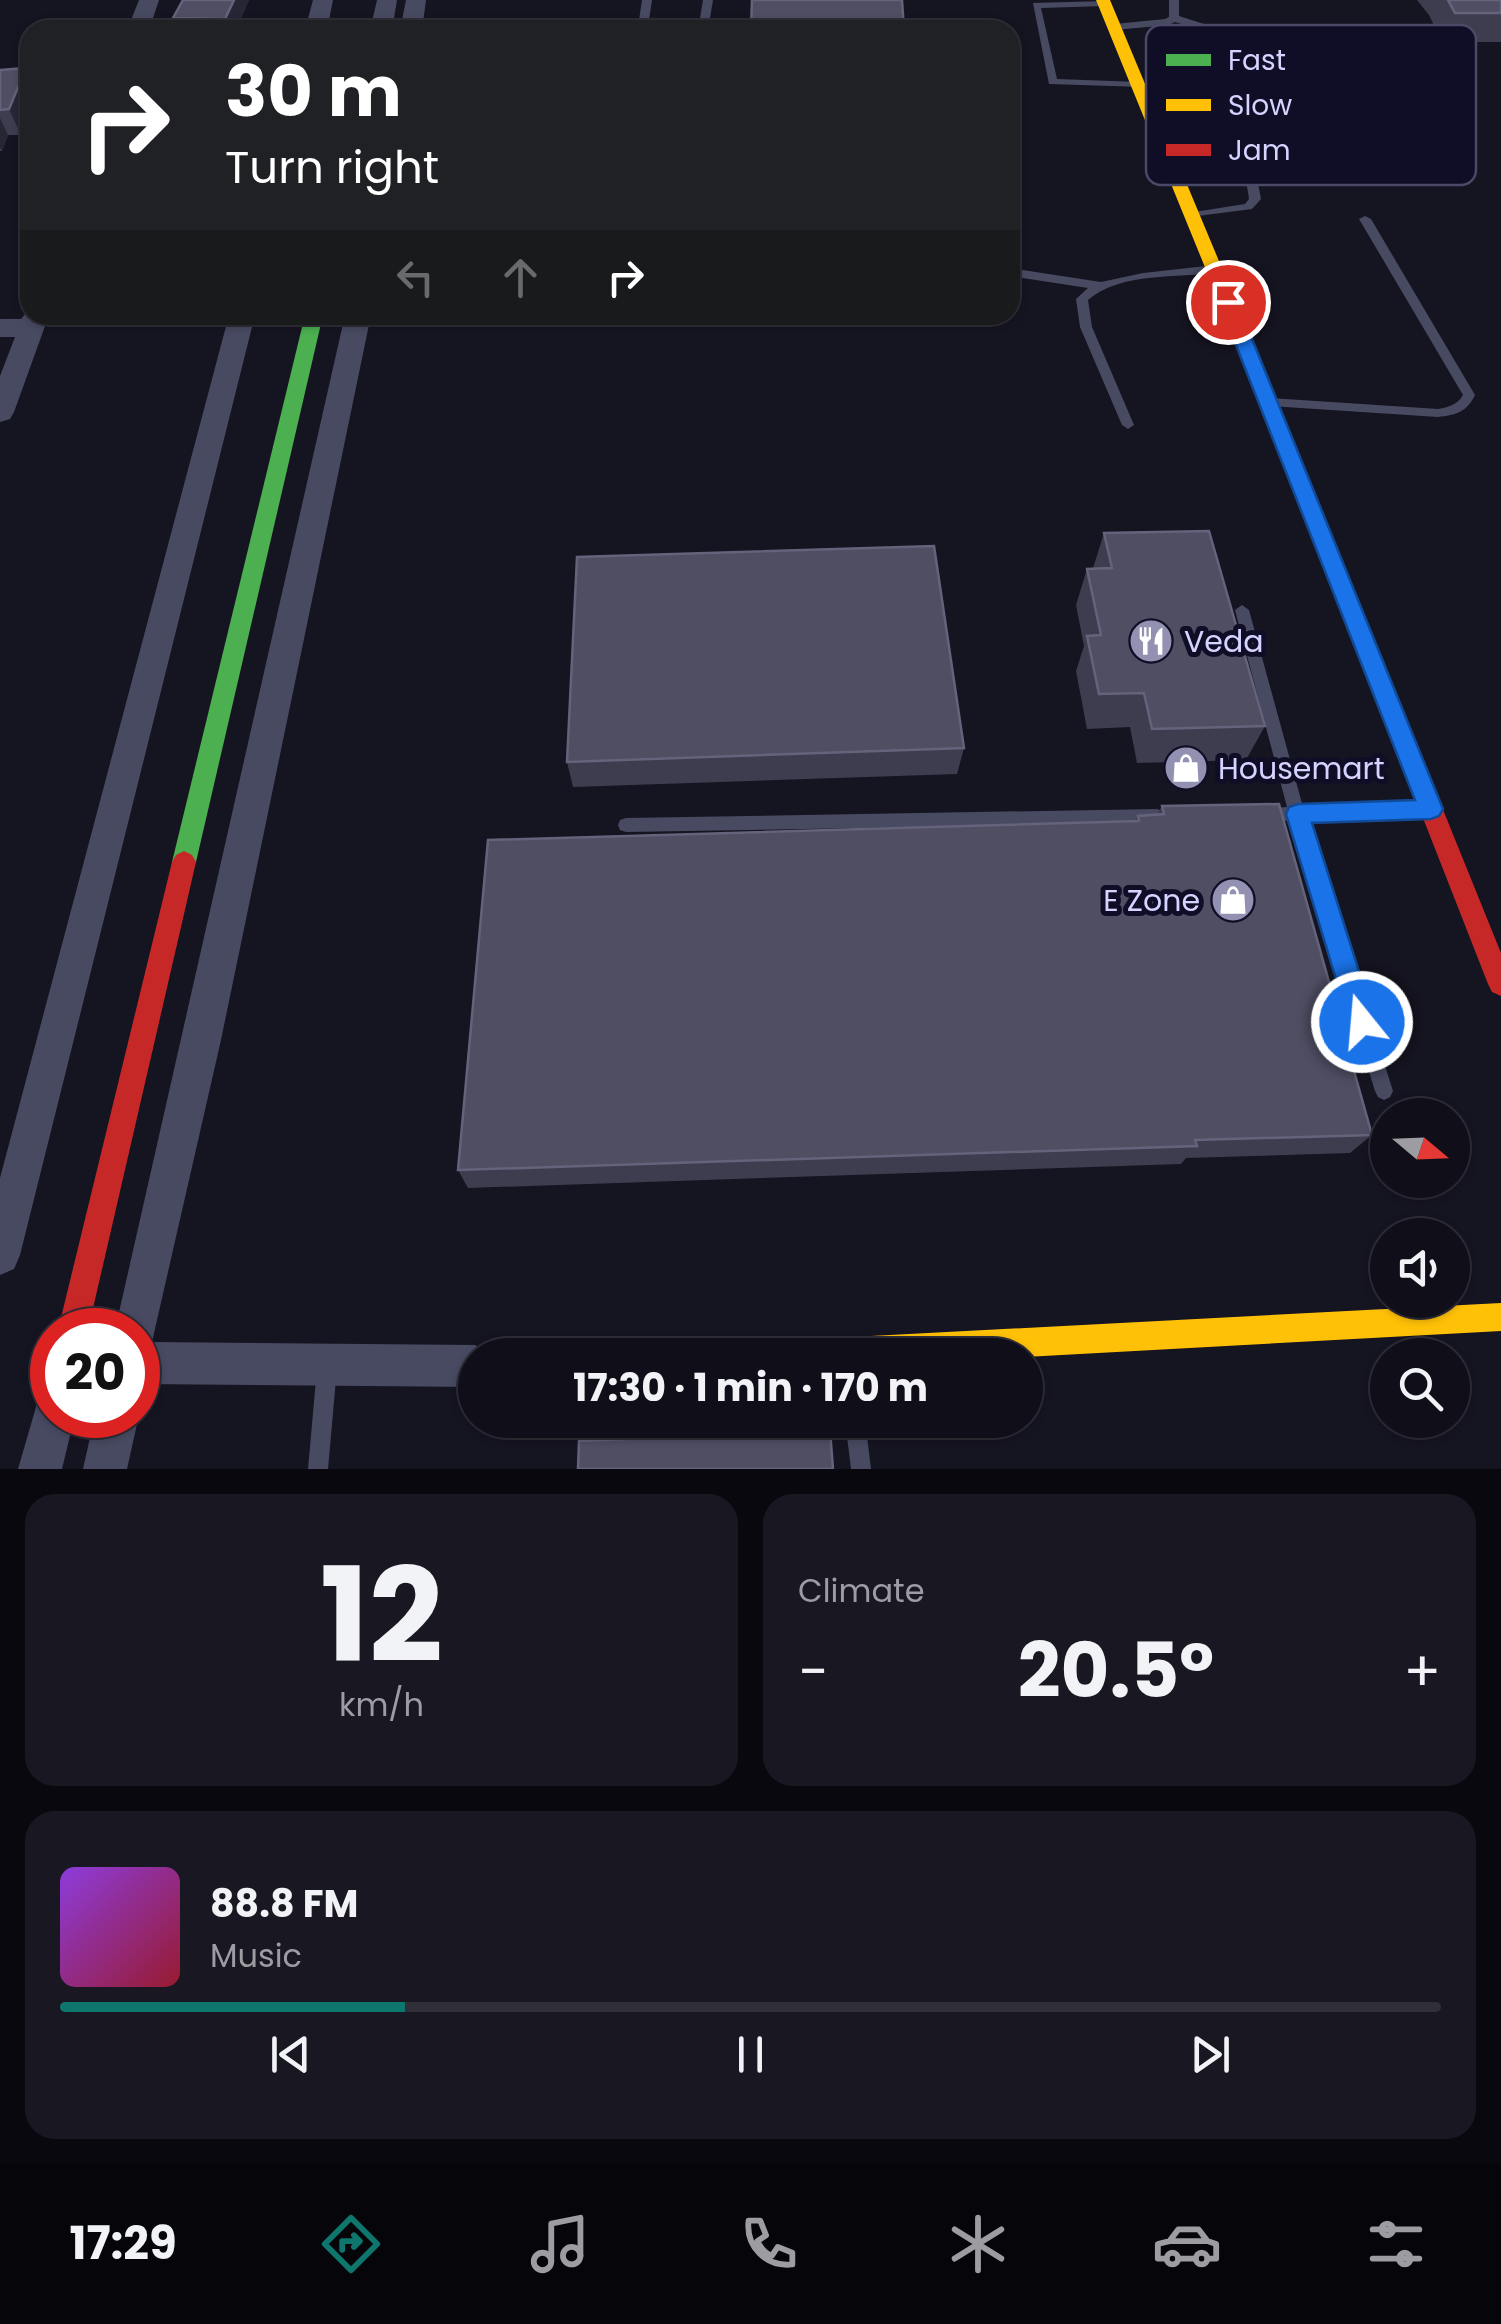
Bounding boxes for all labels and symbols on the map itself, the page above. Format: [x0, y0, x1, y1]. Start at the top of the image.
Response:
legend [1146, 25, 1476, 185]
text: Fast [1228, 41, 1286, 80]
text: Slow [1228, 86, 1292, 125]
text: Jam [1228, 131, 1291, 170]
pin [1186, 260, 1271, 345]
restaurant icon: Veda [1128, 618, 1174, 664]
place label: Veda [1184, 620, 1263, 663]
shop icon: Housemart [1163, 745, 1209, 791]
place label: Housemart [1218, 747, 1385, 790]
shop icon: E Zone [1210, 877, 1256, 923]
place label: E Zone [1103, 879, 1200, 922]
position arrow [1310, 970, 1414, 1074]
north arrow [1370, 1098, 1470, 1198]
speed limit sign: 20 [30, 1308, 160, 1438]

